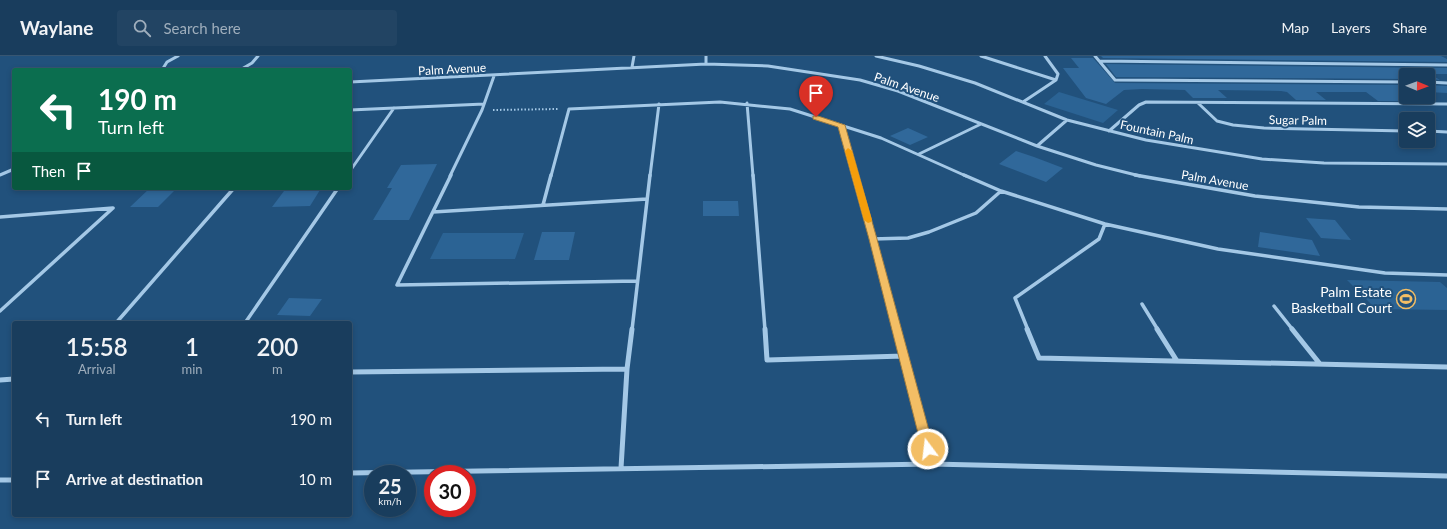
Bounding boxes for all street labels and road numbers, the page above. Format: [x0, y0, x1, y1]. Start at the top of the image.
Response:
street label: Palm Avenue [418, 60, 486, 78]
street label: Palm Avenue [872, 69, 942, 105]
street label: Sugar Palm [1269, 112, 1327, 128]
street label: Fountain Palm [1119, 117, 1195, 147]
street label: Palm Avenue [1180, 167, 1250, 193]

